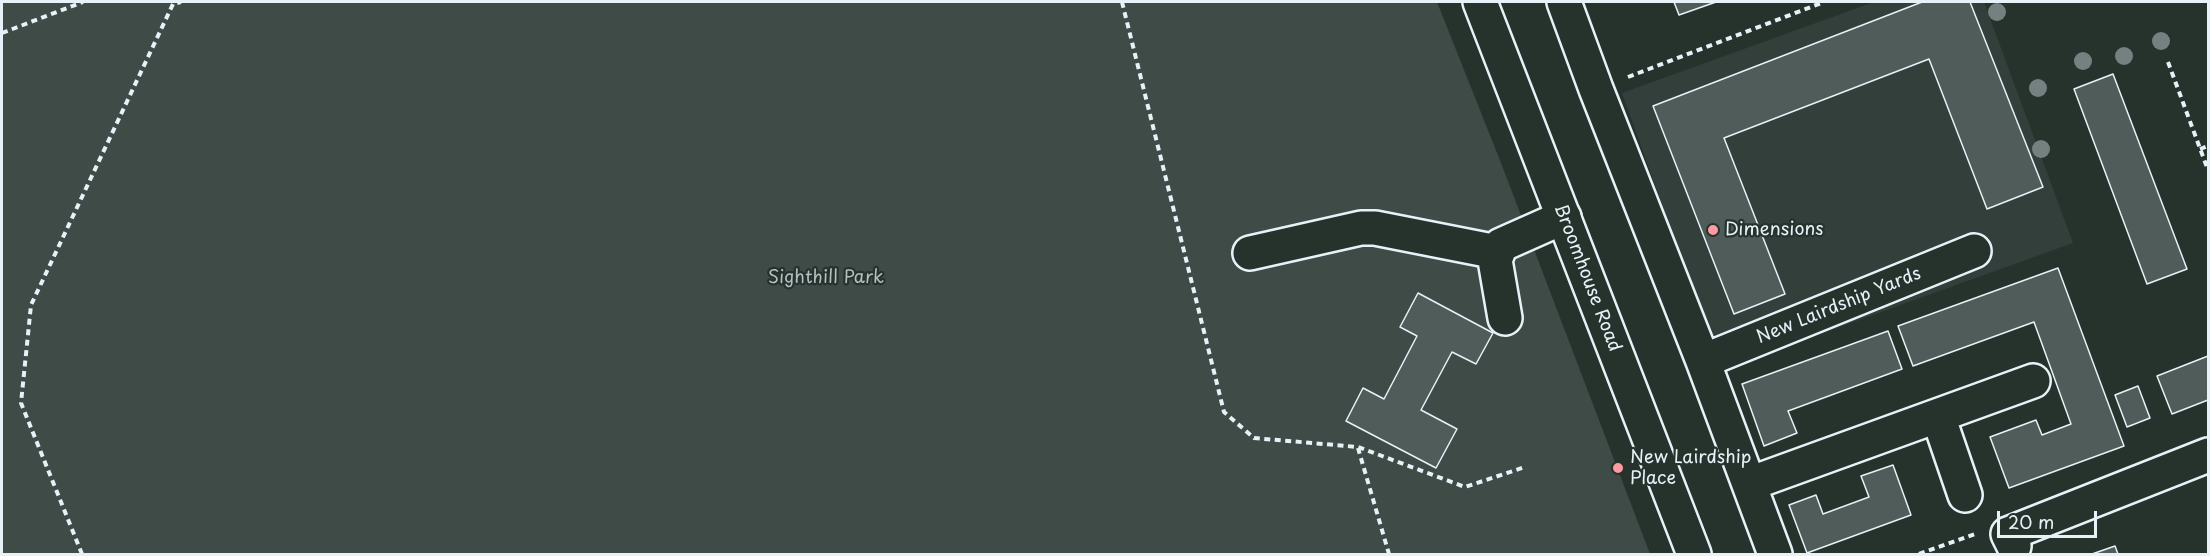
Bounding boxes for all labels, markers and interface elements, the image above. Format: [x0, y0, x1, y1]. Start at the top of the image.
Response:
street label: Broomhouse Road [1549, 201, 1625, 355]
place label: Dimensions [1725, 219, 1823, 241]
marker: Dimensions [1706, 223, 1720, 237]
street label: New Lairdship Yards [1754, 263, 1924, 349]
park label: Sighthill Park [768, 267, 884, 289]
place label: New Lairdship Place [1630, 447, 1751, 490]
marker: New Lairdship Place [1611, 461, 1625, 475]
scale bar [2000, 499, 2100, 537]
text: 20 m [2008, 508, 2054, 535]

